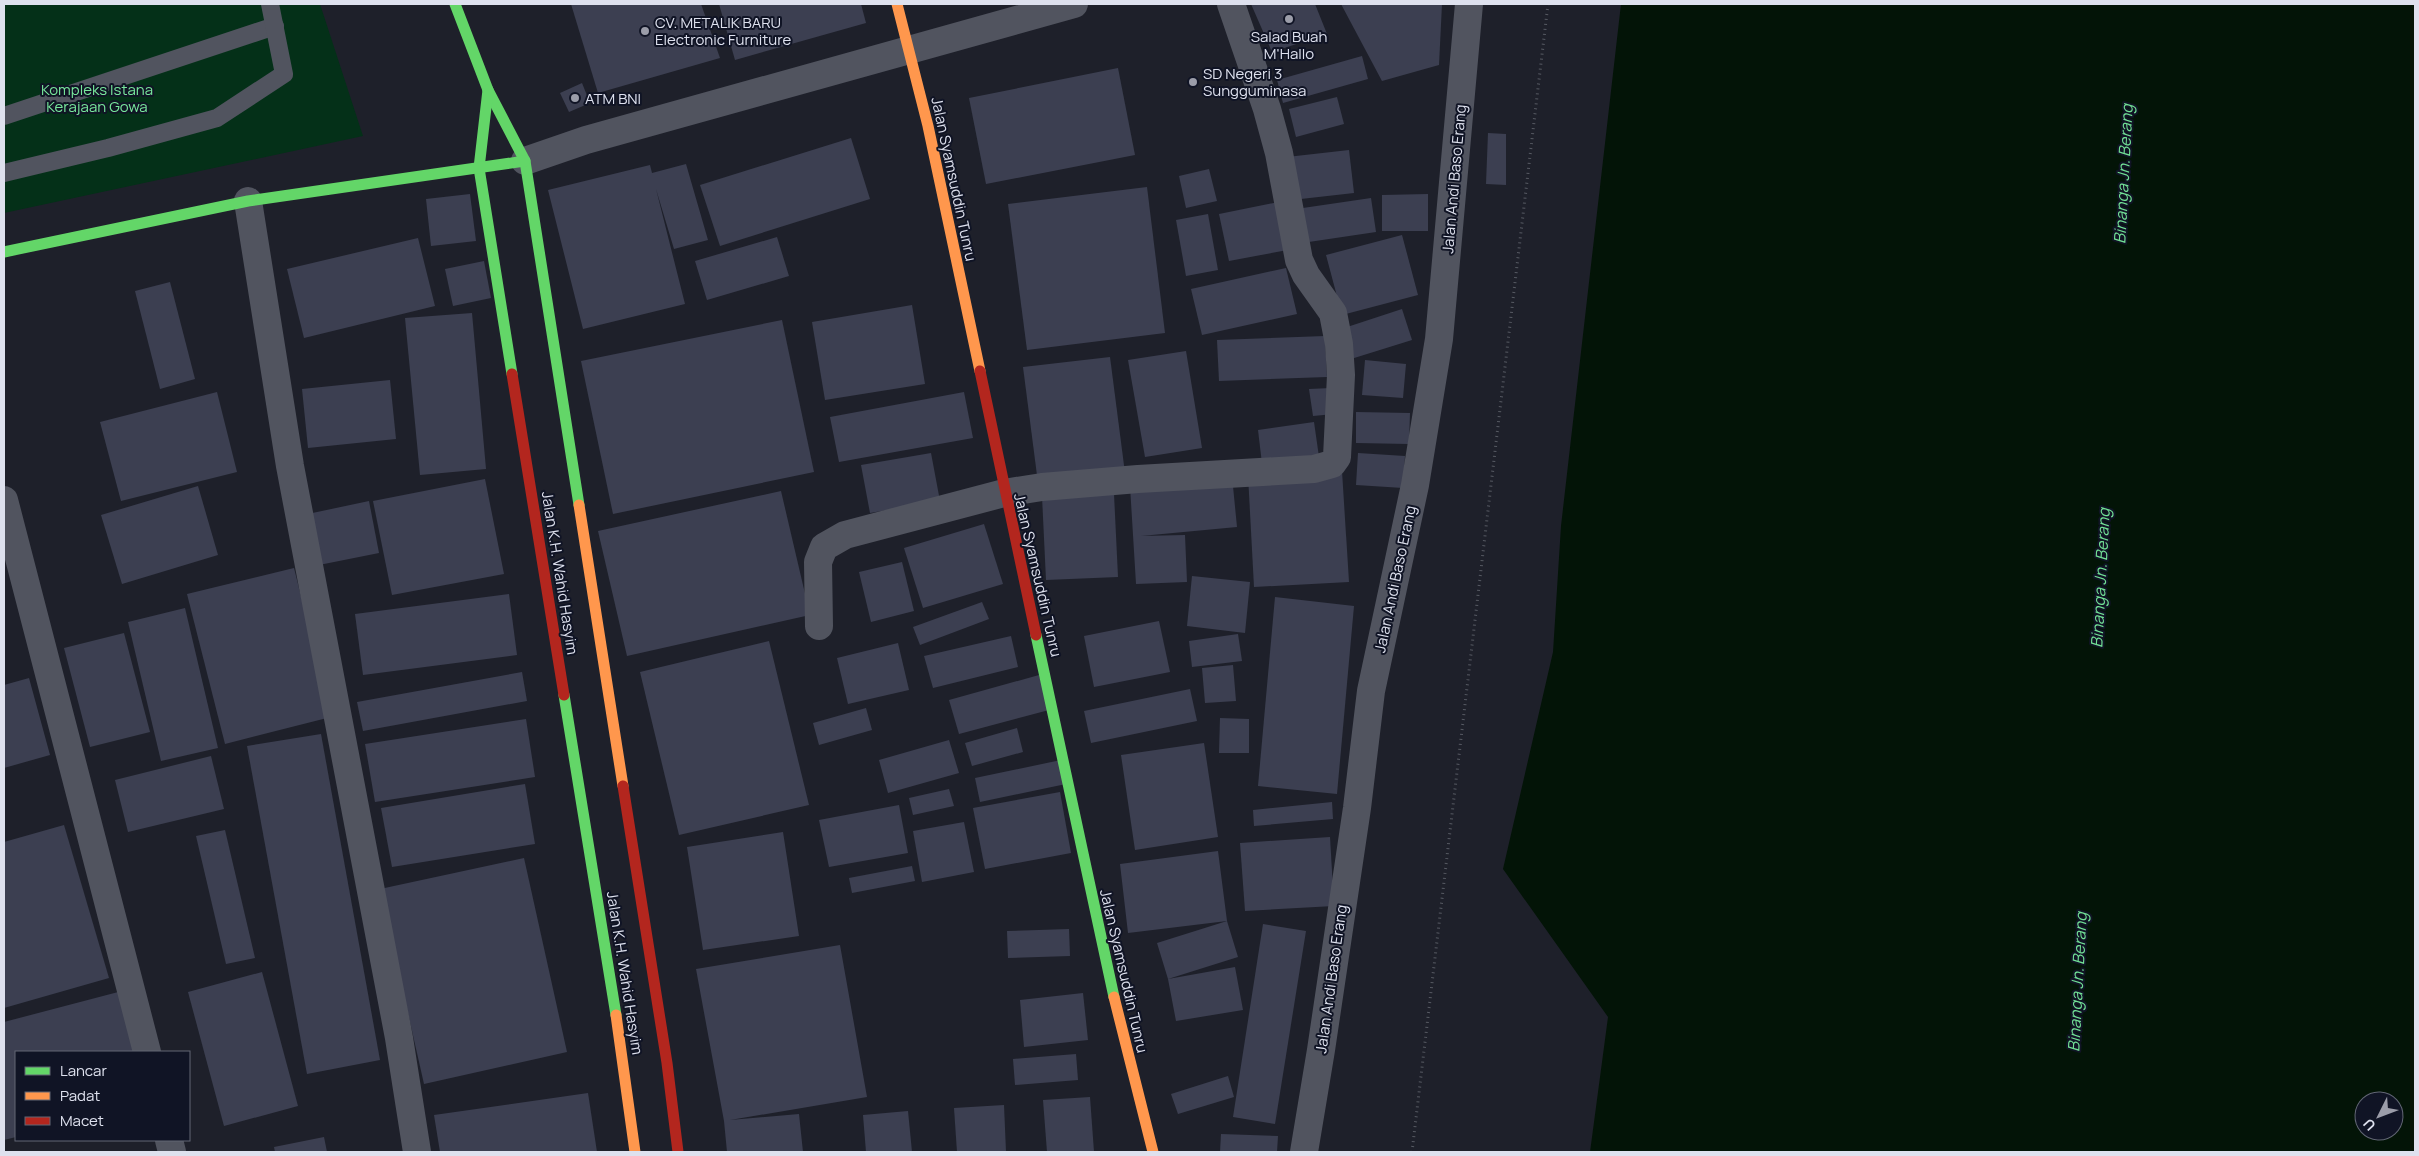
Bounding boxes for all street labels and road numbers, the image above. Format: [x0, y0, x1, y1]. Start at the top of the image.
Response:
street label: Jalan Syamsuddin Tunru [926, 95, 982, 263]
street label: Jalan Andi Baso Erang [1437, 103, 1471, 255]
street label: Jalan K.H. Wahid Hasyim [537, 490, 583, 656]
street label: Jalan Syamsuddin Tunru [1009, 491, 1067, 659]
street label: Jalan Andi Baso Erang [1369, 504, 1421, 654]
street label: Jalan Syamsuddin Tunru [1095, 887, 1153, 1055]
street label: Jalan K.H. Wahid Hasyim [602, 890, 648, 1056]
street label: Jalan Andi Baso Erang [1310, 903, 1352, 1055]

